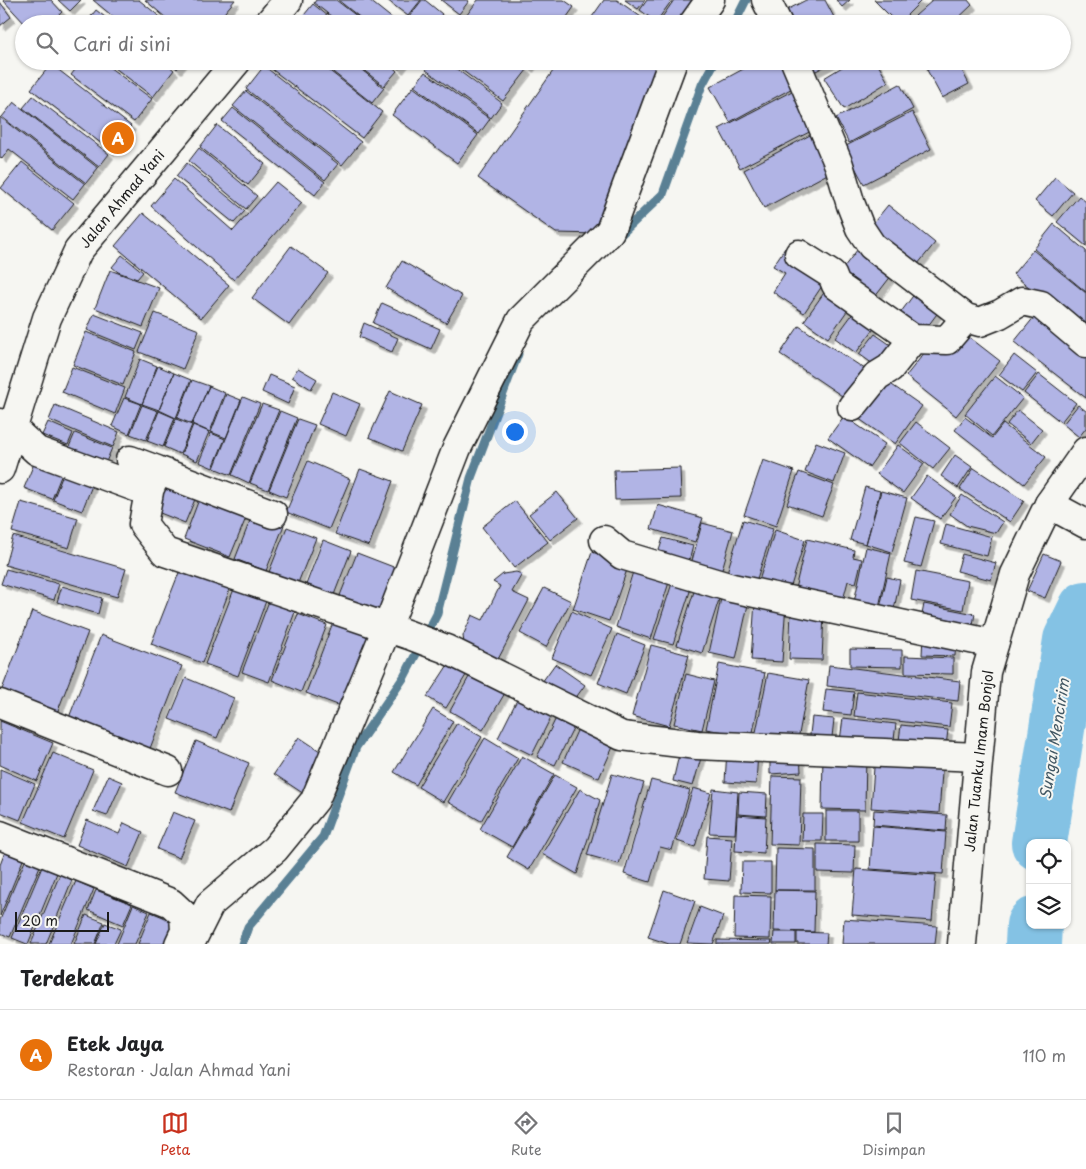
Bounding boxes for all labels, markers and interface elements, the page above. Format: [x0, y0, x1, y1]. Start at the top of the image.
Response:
search box [15, 15, 1071, 70]
icon: search [33, 29, 61, 57]
text: Cari di sini [73, 29, 171, 57]
pin: A [102, 119, 134, 157]
street label: Jalan Ahmad Yani [74, 145, 169, 252]
your location [502, 419, 528, 445]
street label: Jalan Tuanku Imam Bonjol [959, 669, 998, 853]
water label: Sungai Mencirim [1033, 676, 1074, 801]
map controls [1026, 839, 1071, 929]
button: locate [1026, 839, 1071, 884]
button: layers [1026, 884, 1071, 929]
scale bar [15, 909, 109, 932]
text: 20 m [22, 910, 58, 931]
text: Terdekat [20, 961, 114, 993]
text: Etek Jaya [67, 1029, 164, 1057]
text: A [30, 1043, 42, 1067]
text: 110 m [1023, 1043, 1066, 1067]
text: Restoran · Jalan Ahmad Yani [67, 1057, 291, 1081]
tab: Peta [160, 1109, 190, 1160]
tab: Rute [511, 1109, 542, 1160]
tab: Disimpan [862, 1109, 926, 1160]

